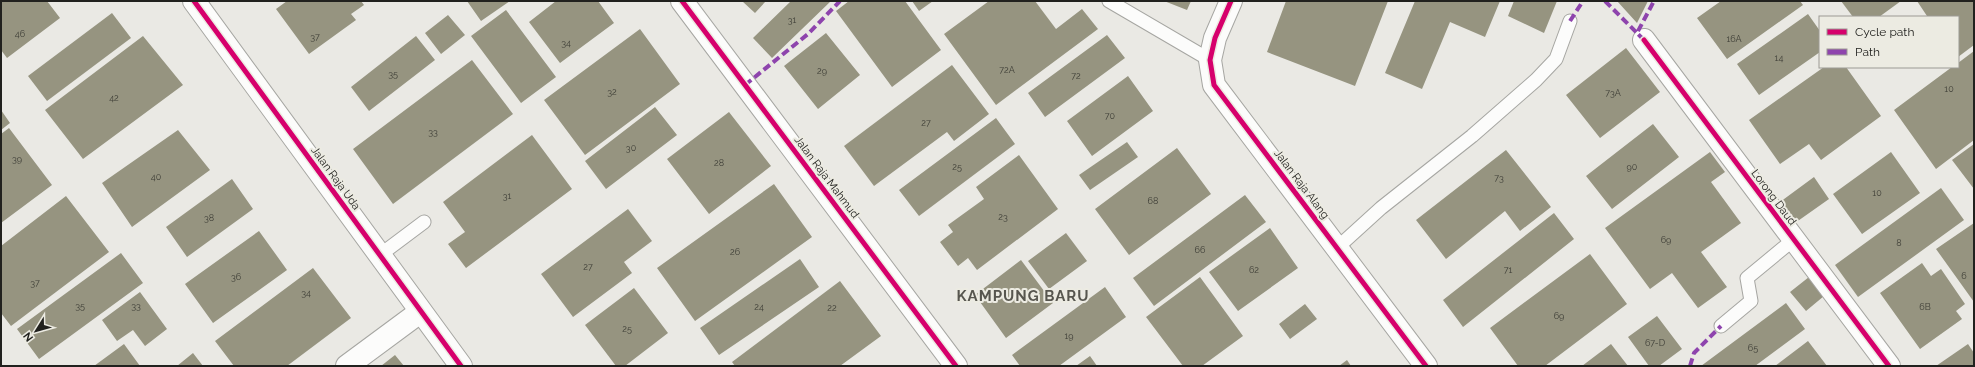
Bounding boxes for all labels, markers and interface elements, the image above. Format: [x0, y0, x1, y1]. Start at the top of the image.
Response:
house number: 31 [788, 15, 796, 25]
legend [1819, 16, 1959, 68]
text: Cycle path [1855, 25, 1914, 39]
house number: 46 [15, 29, 26, 39]
house number: 37 [310, 32, 320, 42]
house number: 16A [1726, 34, 1742, 44]
house number: 34 [561, 38, 571, 48]
text: Path [1855, 45, 1880, 59]
house number: 14 [1775, 53, 1783, 63]
house number: 72A [999, 65, 1015, 75]
house number: 29 [817, 66, 827, 76]
house number: 35 [388, 69, 398, 79]
house number: 72 [1071, 71, 1081, 81]
house number: 10 [1944, 84, 1954, 94]
house number: 32 [607, 87, 617, 97]
house number: 73A [1605, 88, 1621, 98]
house number: 42 [109, 93, 119, 103]
house number: 70 [1105, 111, 1116, 121]
house number: 27 [921, 118, 931, 128]
house number: 33 [428, 127, 438, 137]
street label: Jalan Raja Mahmud [792, 134, 862, 221]
house number: 30 [626, 143, 637, 153]
street label: Jalan Raja Uda [308, 144, 363, 212]
street label: Jalan Raja Alang [1271, 147, 1332, 221]
house number: 39 [12, 154, 22, 164]
house number: 28 [714, 158, 724, 168]
house number: 25 [952, 162, 962, 172]
house number: 90 [1627, 162, 1638, 172]
street label: Lorong Daud [1748, 167, 1799, 228]
house number: 40 [151, 172, 162, 182]
house number: 73 [1494, 173, 1504, 183]
house number: 10 [1872, 188, 1882, 198]
house number: 31 [503, 191, 511, 201]
house number: 68 [1148, 196, 1158, 206]
house number: 23 [998, 212, 1008, 222]
house number: 38 [204, 213, 214, 223]
house number: 69 [1661, 235, 1671, 245]
house number: 8 [1896, 238, 1902, 248]
house number: 66 [1195, 245, 1206, 255]
house number: 26 [730, 247, 741, 257]
house number: 27 [583, 262, 593, 272]
house number: 62 [1249, 265, 1259, 275]
house number: 71 [1504, 265, 1512, 275]
house number: 6 [1961, 271, 1967, 281]
house number: 36 [231, 272, 242, 282]
house number: 37 [30, 278, 40, 288]
district label: KAMPUNG BARU [957, 287, 1089, 305]
house number: 34 [301, 288, 311, 298]
house number: 35 [75, 301, 85, 311]
house number: 33 [131, 301, 141, 311]
house number: 24 [754, 302, 764, 312]
house number: 6B [1919, 302, 1931, 312]
house number: 22 [827, 303, 837, 313]
north arrow [16, 311, 56, 351]
house number: 69 [1554, 311, 1564, 321]
house number: 25 [622, 324, 632, 334]
text: N [21, 329, 36, 344]
house number: 19 [1064, 331, 1074, 341]
house number: 67-D [1645, 338, 1666, 348]
house number: 65 [1748, 343, 1758, 353]

